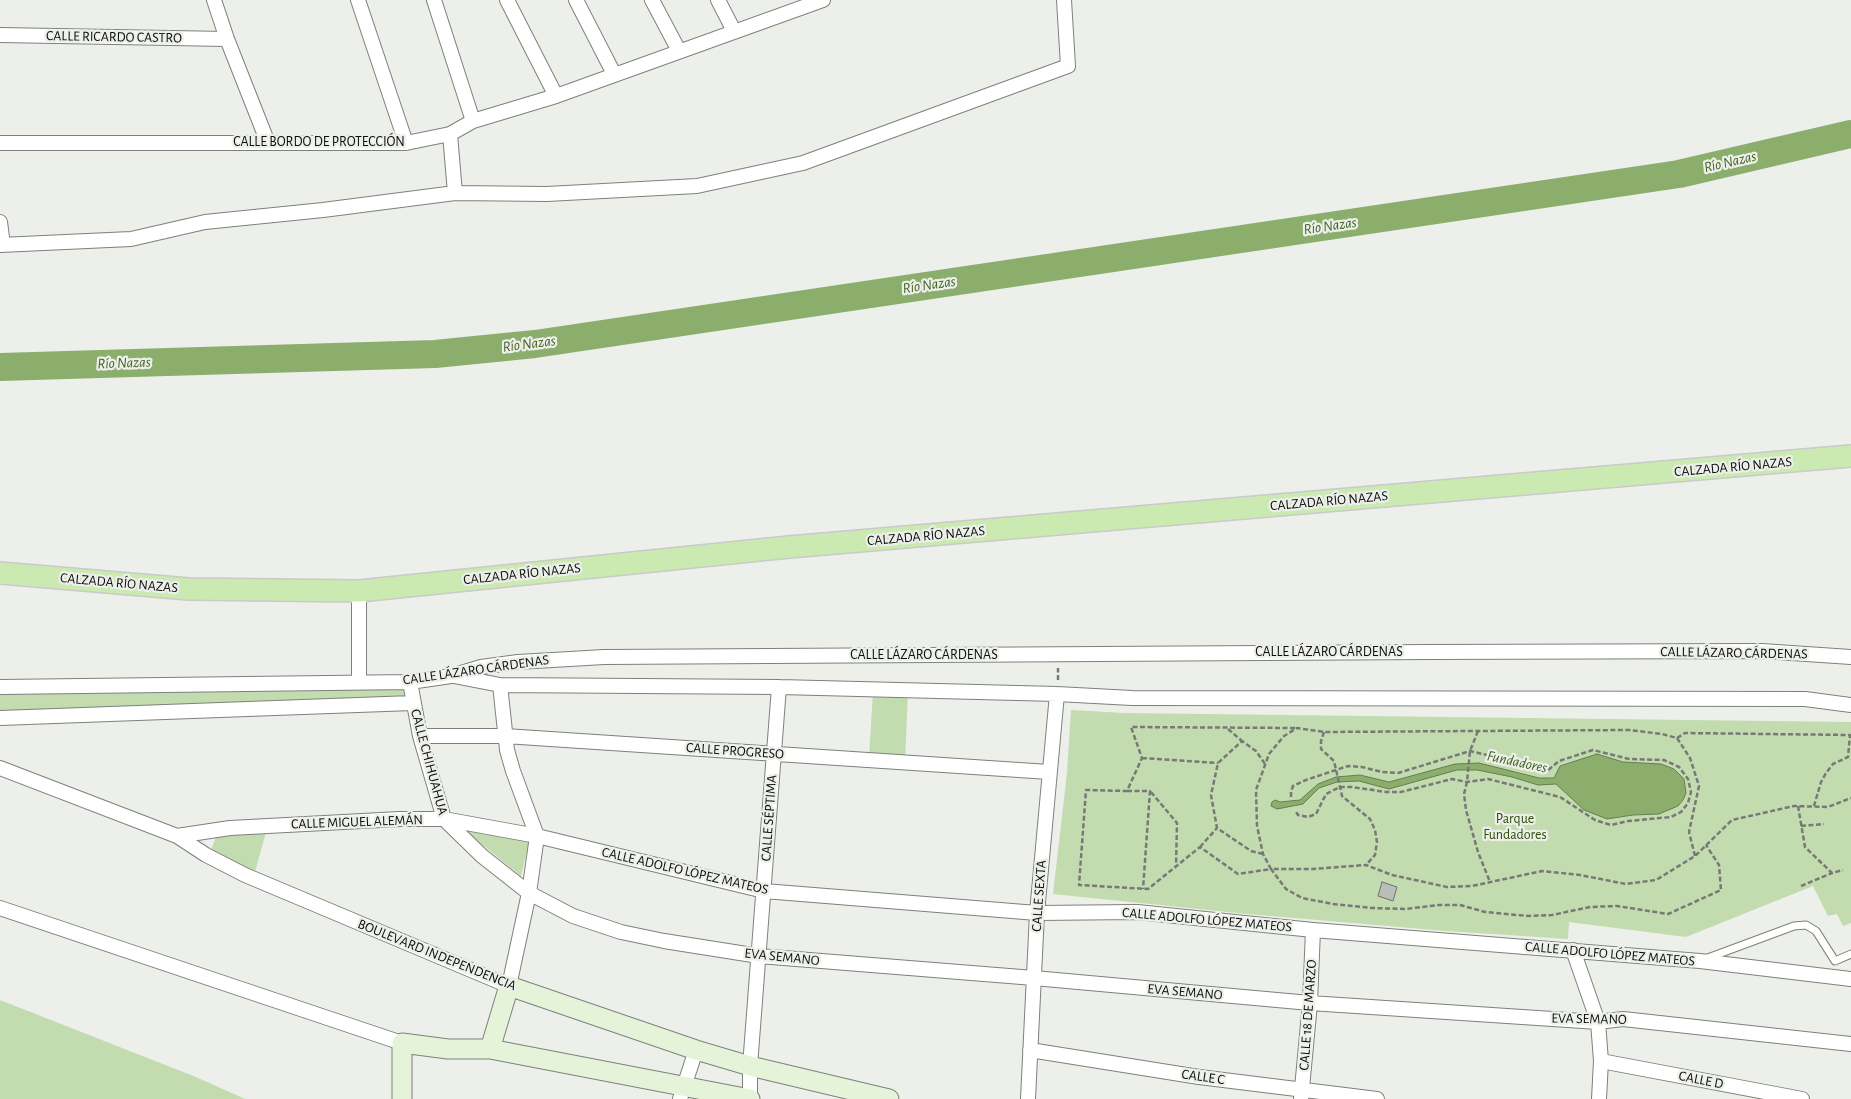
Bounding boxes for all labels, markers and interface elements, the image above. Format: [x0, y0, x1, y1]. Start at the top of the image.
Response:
street label: CALLE RICARDO CASTRO [46, 27, 182, 47]
street label: CALLE BORDO DE PROTECCIÓN [233, 134, 405, 150]
water label: Río Nazas [1702, 147, 1758, 177]
water label: Río Nazas [1302, 213, 1358, 239]
water label: Río Nazas [901, 272, 957, 298]
water label: Río Nazas [502, 332, 556, 356]
water label: Río Nazas [97, 353, 151, 373]
street label: CALZADA RÍO NAZAS [1673, 453, 1793, 481]
street label: CALZADA RÍO NAZAS [1269, 487, 1389, 515]
street label: CALZADA RÍO NAZAS [866, 522, 986, 550]
street label: CALZADA RÍO NAZAS [462, 559, 582, 589]
street label: CALZADA RÍO NAZAS [59, 569, 179, 597]
street label: CALLE LÁZARO CÁRDENAS [1660, 643, 1808, 663]
street label: CALLE LÁZARO CÁRDENAS [1255, 644, 1403, 660]
street label: CALLE LÁZARO CÁRDENAS [850, 647, 998, 663]
street label: CALLE LÁZARO CÁRDENAS [402, 651, 550, 689]
street label: CALLE CHIHUAHUA [407, 707, 451, 817]
street label: CALLE PROGRESO [685, 739, 785, 763]
water label: Fundadores [1485, 747, 1549, 777]
street label: CALLE SÉPTIMA [758, 774, 780, 862]
street label: CALLE MIGUEL ALEMÁN [291, 811, 423, 833]
park label: Parque Fundadores [1483, 811, 1547, 844]
street label: CALLE ADOLFO LÓPEZ MATEOS [600, 844, 770, 898]
street label: CALLE SEXTA [1028, 860, 1050, 932]
street label: CALLE ADOLFO LÓPEZ MATEOS [1121, 904, 1293, 936]
street label: BOULEVARD INDEPENDENCIA [355, 915, 519, 995]
street label: CALLE ADOLFO LÓPEZ MATEOS [1524, 938, 1696, 970]
street label: EVA SEMANO [744, 945, 820, 969]
street label: CALLE 18 DE MARZO [1296, 959, 1320, 1071]
street label: EVA SEMANO [1147, 980, 1223, 1004]
street label: EVA SEMANO [1551, 1010, 1627, 1028]
street label: CALLE C [1180, 1066, 1226, 1088]
street label: CALLE D [1677, 1067, 1725, 1093]

